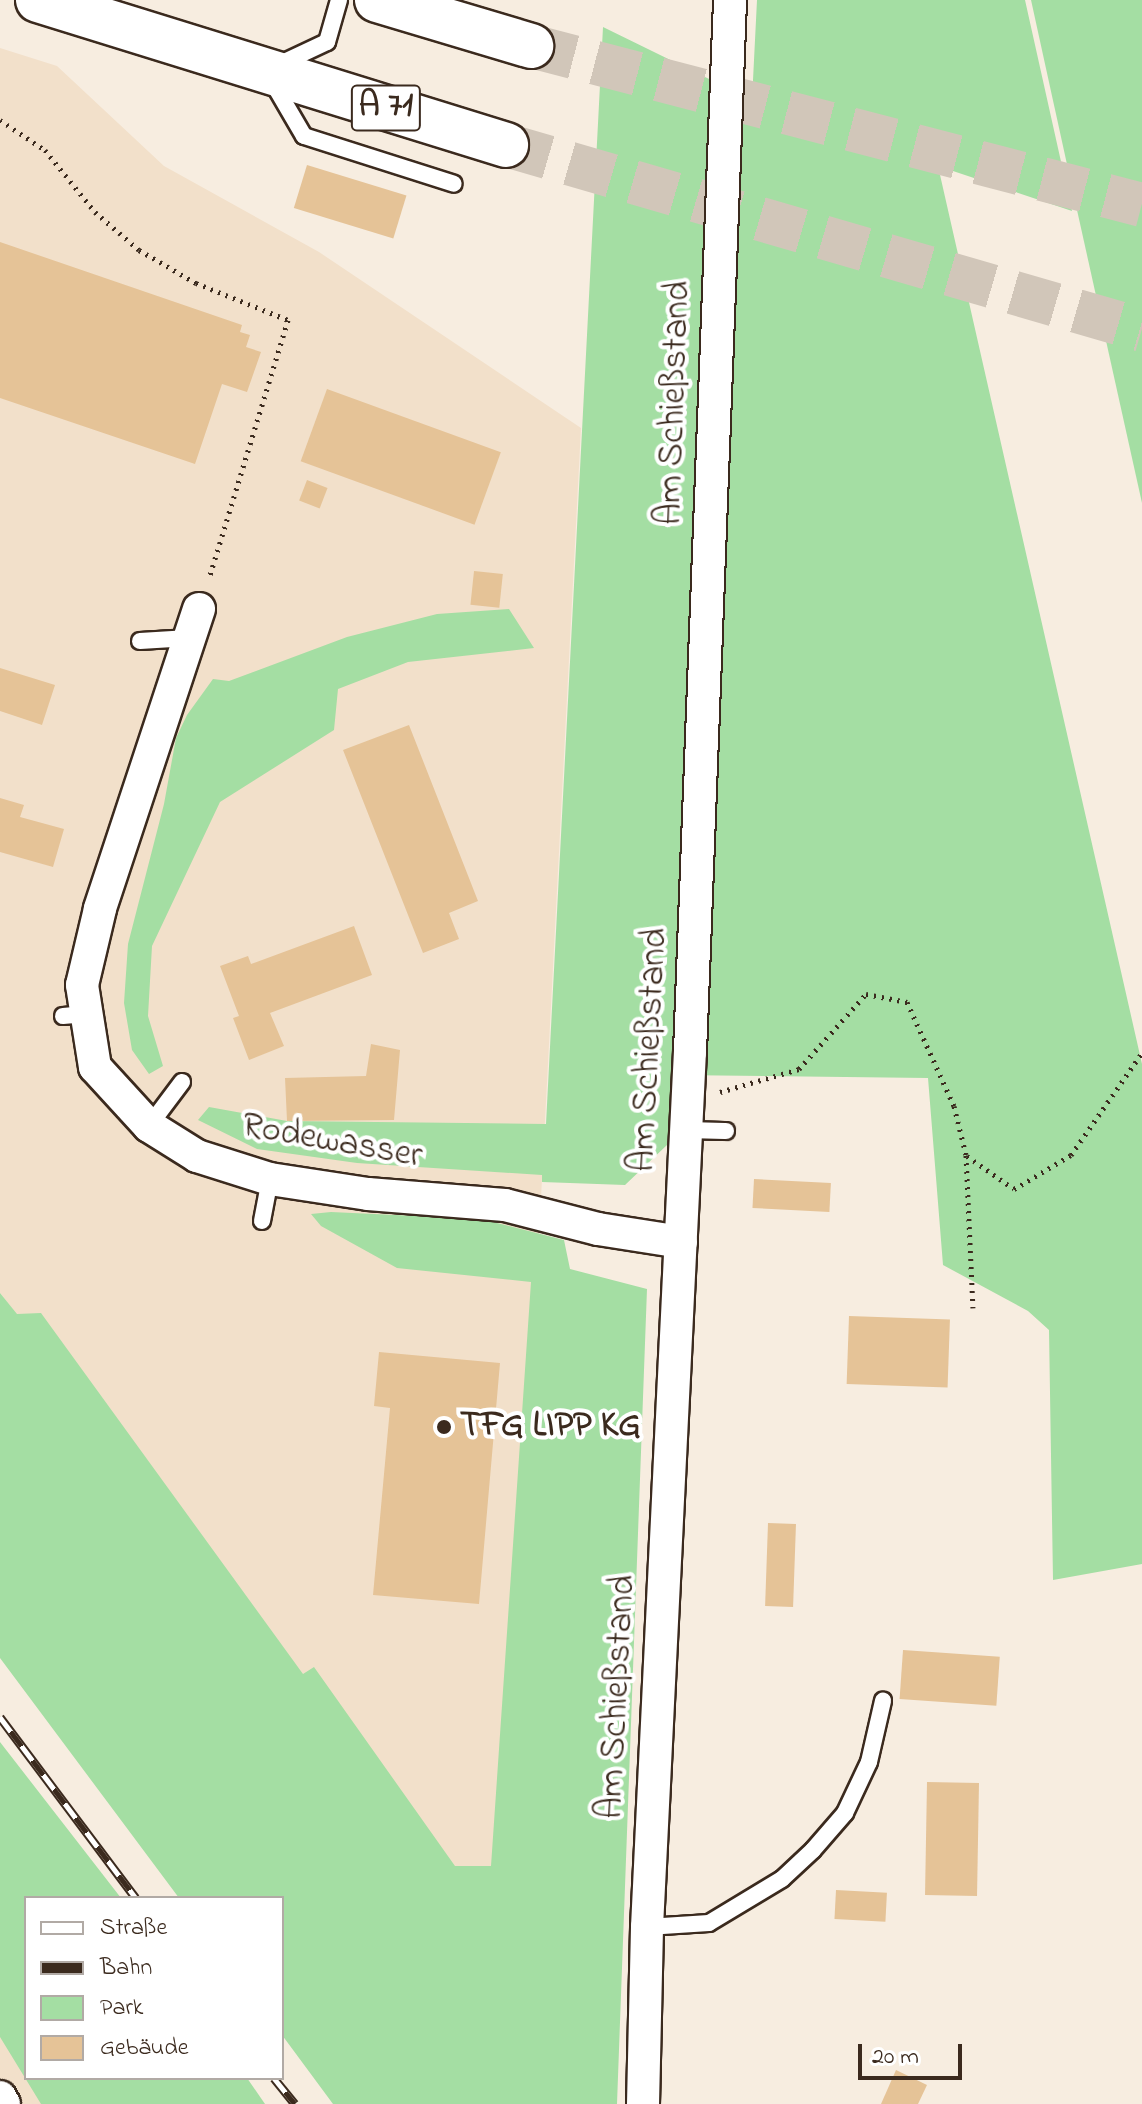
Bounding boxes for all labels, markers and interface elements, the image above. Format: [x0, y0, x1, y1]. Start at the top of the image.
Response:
road number: A 71 [350, 78, 422, 138]
street label: Am Schießstand [649, 280, 701, 526]
street label: Am Schießstand [622, 927, 678, 1173]
street label: Rodewasser [239, 1105, 425, 1179]
place label: TFG LIPP KG [460, 1405, 641, 1449]
marker: TFG LIPP KG [435, 1418, 453, 1436]
street label: Am Schießstand [590, 1574, 646, 1820]
legend [24, 1896, 284, 2080]
text: Straße [100, 1911, 167, 1946]
text: Bahn [100, 1951, 152, 1986]
text: Park [100, 1991, 143, 2026]
scale bar [862, 2028, 966, 2078]
text: Gebäude [100, 2031, 189, 2066]
text: 20 m [872, 2040, 919, 2075]

